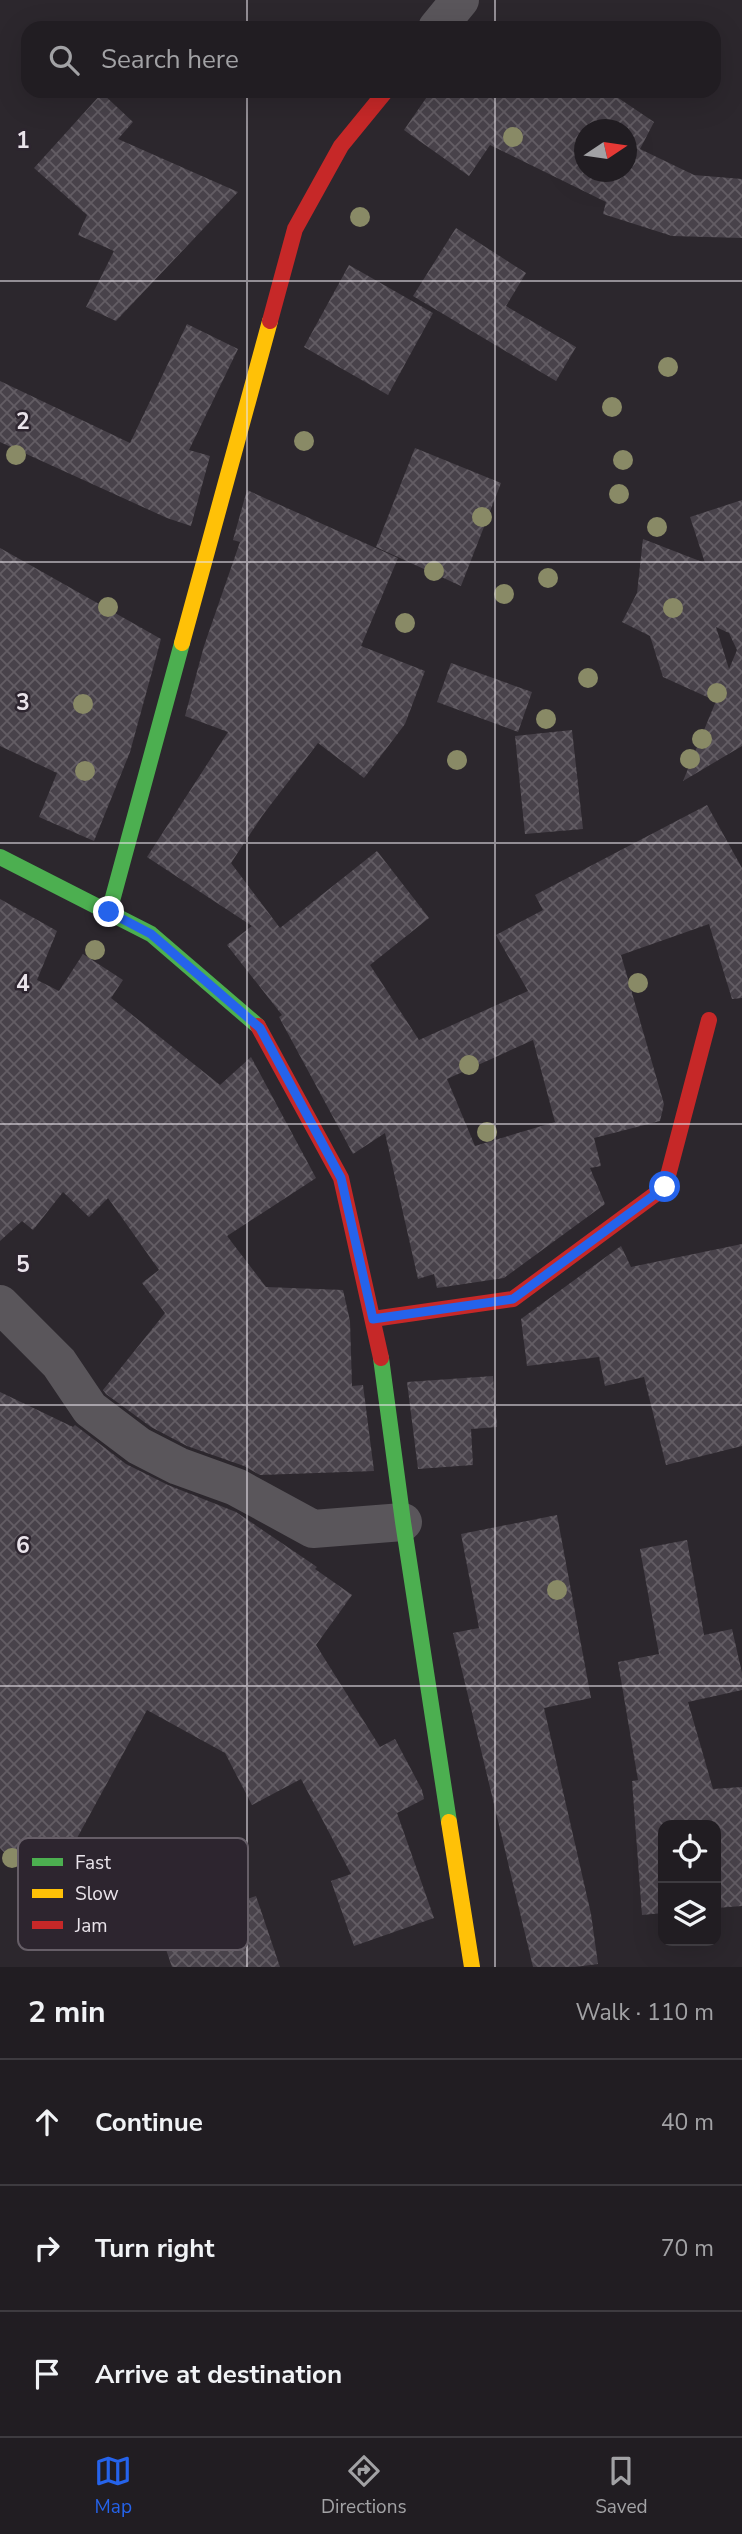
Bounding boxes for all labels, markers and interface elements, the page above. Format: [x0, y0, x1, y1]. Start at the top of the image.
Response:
search box [21, 21, 721, 98]
icon: search [45, 41, 83, 79]
text: Search here [101, 42, 239, 77]
north arrow [574, 119, 637, 182]
text: 1 [16, 125, 30, 156]
text: 2 [16, 406, 30, 437]
text: 3 [16, 687, 30, 718]
route end [93, 896, 124, 927]
text: 4 [16, 968, 30, 999]
route start [649, 1171, 680, 1202]
text: 5 [16, 1249, 30, 1280]
text: 6 [16, 1530, 30, 1561]
map controls [658, 1820, 721, 1946]
button: locate [658, 1820, 721, 1883]
legend [18, 1838, 248, 1950]
text: Fast [75, 1850, 111, 1876]
text: Slow [75, 1881, 119, 1907]
button: layers [658, 1883, 721, 1946]
text: Jam [74, 1913, 108, 1939]
text: 2 min [28, 1992, 106, 2033]
text: Walk · 110 m [575, 1997, 714, 2028]
icon: ahead [28, 2103, 66, 2141]
text: Continue [95, 2105, 203, 2140]
text: 40 m [661, 2107, 714, 2138]
icon: right [28, 2229, 66, 2267]
text: Turn right [95, 2231, 214, 2266]
text: 70 m [661, 2233, 714, 2264]
icon: arrive [28, 2355, 66, 2393]
text: Arrive at destination [95, 2357, 342, 2392]
tab: Map [94, 2452, 132, 2520]
tab: Directions [321, 2452, 407, 2520]
tab: Saved [595, 2452, 648, 2520]

